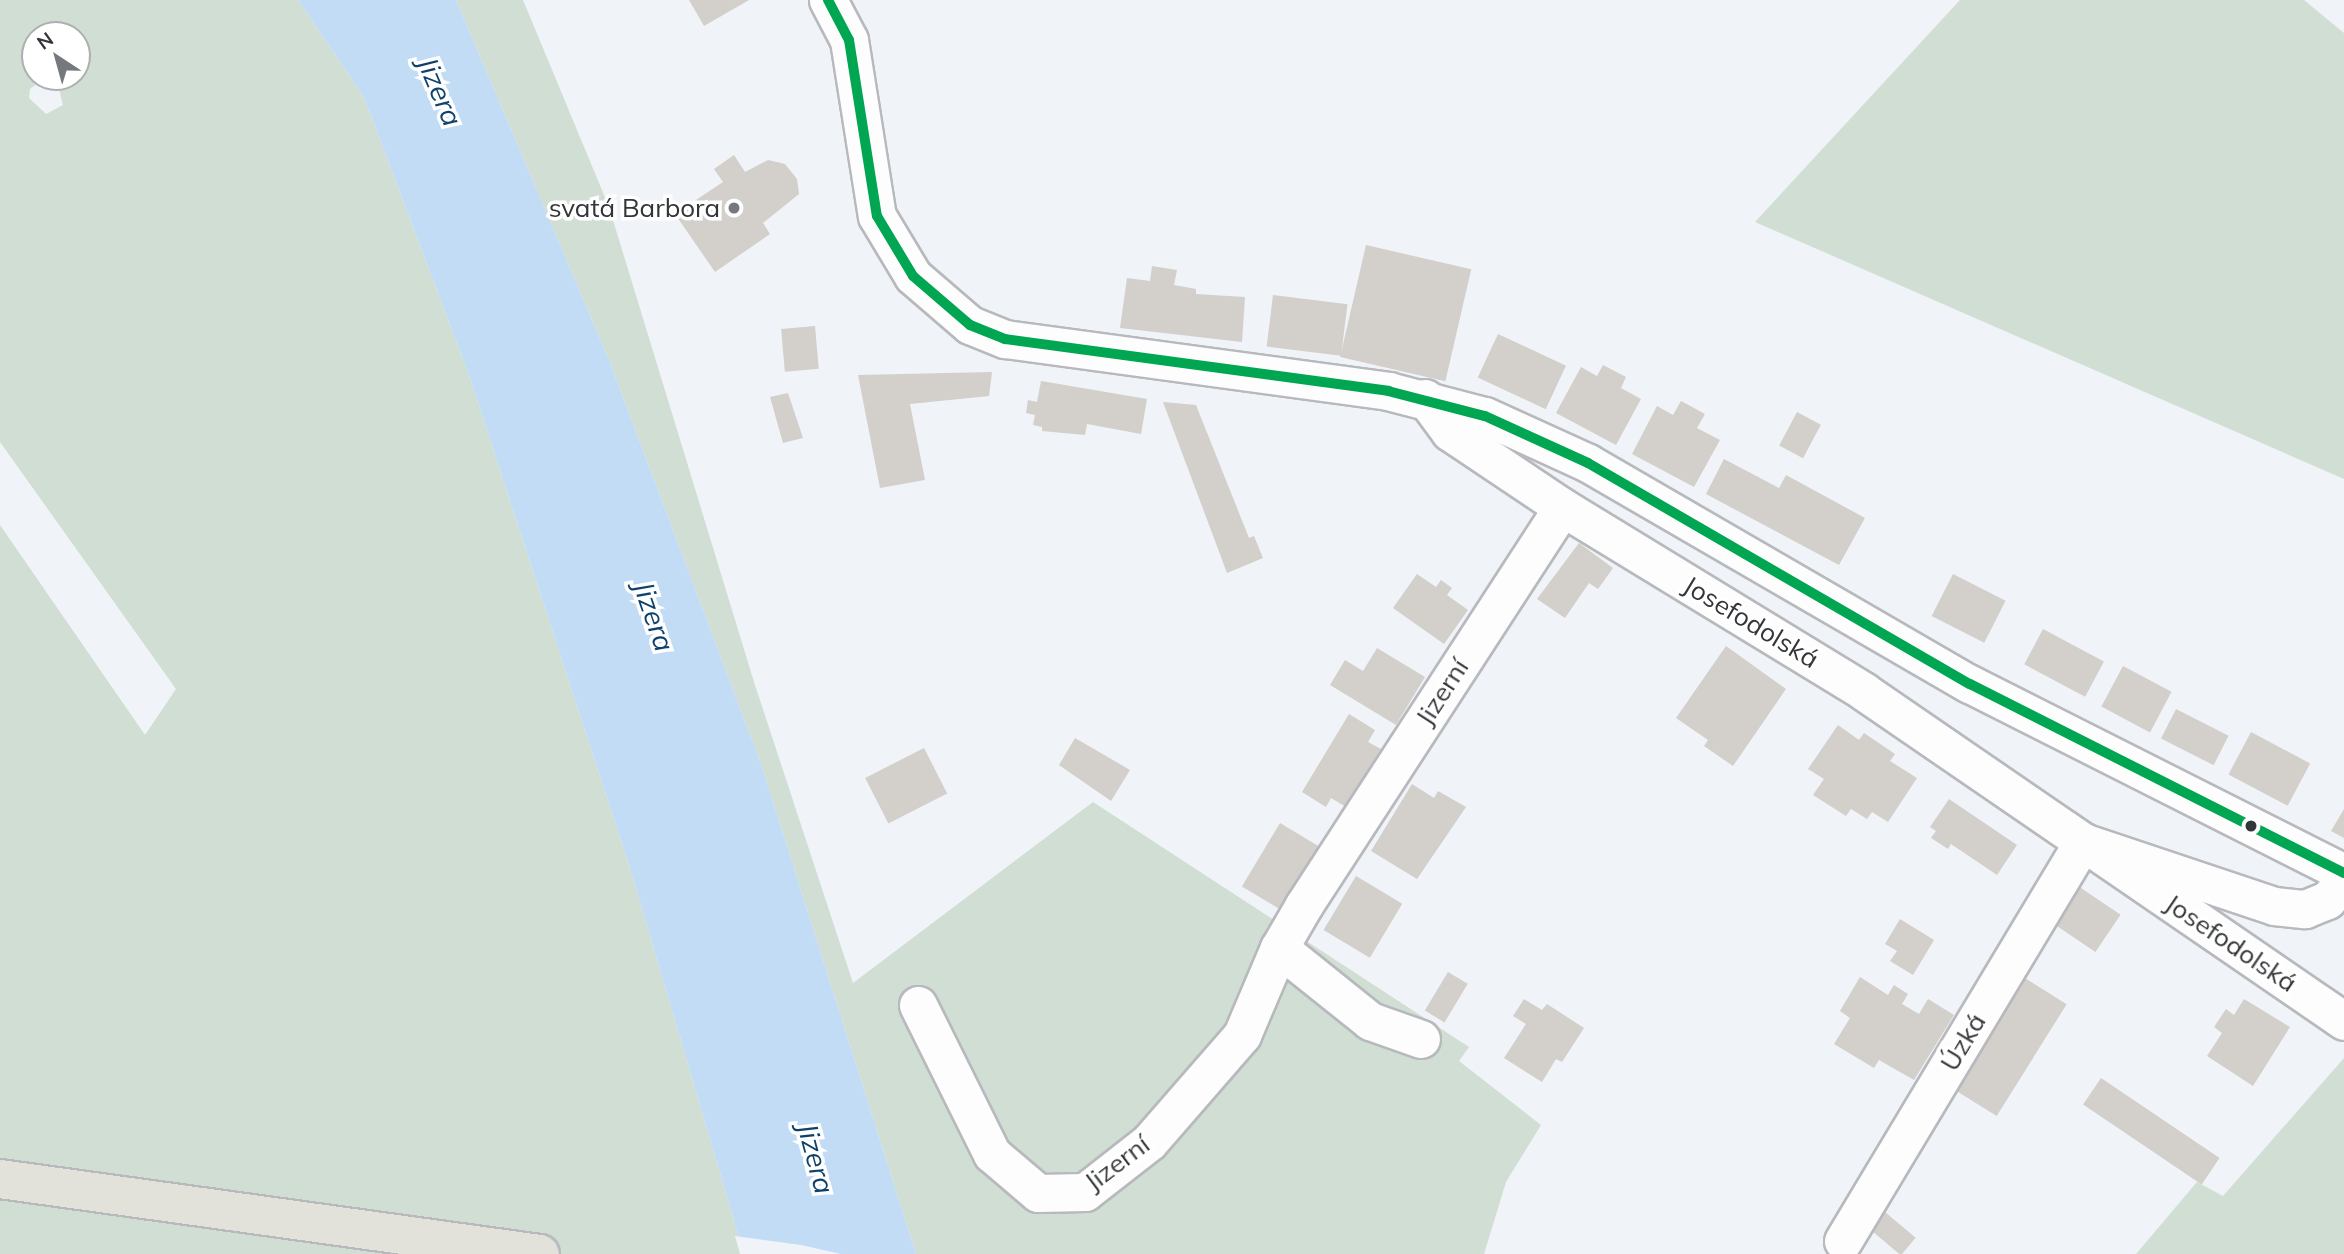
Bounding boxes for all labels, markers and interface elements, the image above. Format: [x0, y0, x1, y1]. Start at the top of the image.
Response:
north arrow [21, 21, 91, 91]
text: N [32, 27, 58, 55]
water label: Jizera [410, 51, 470, 131]
place label: svatá Barbora [549, 192, 720, 224]
marker: svatá Barbora [726, 200, 742, 216]
street label: Josefodolská [1678, 569, 1824, 675]
water label: Jizera [626, 576, 682, 656]
street label: Jizerní [1409, 653, 1475, 731]
unlabelled marker [2244, 819, 2258, 833]
street label: Josefodolská [2159, 888, 2303, 998]
street label: Úzká [1934, 1008, 1992, 1076]
water label: Jizera [790, 1119, 842, 1197]
street label: Jizerní [1078, 1129, 1156, 1197]

